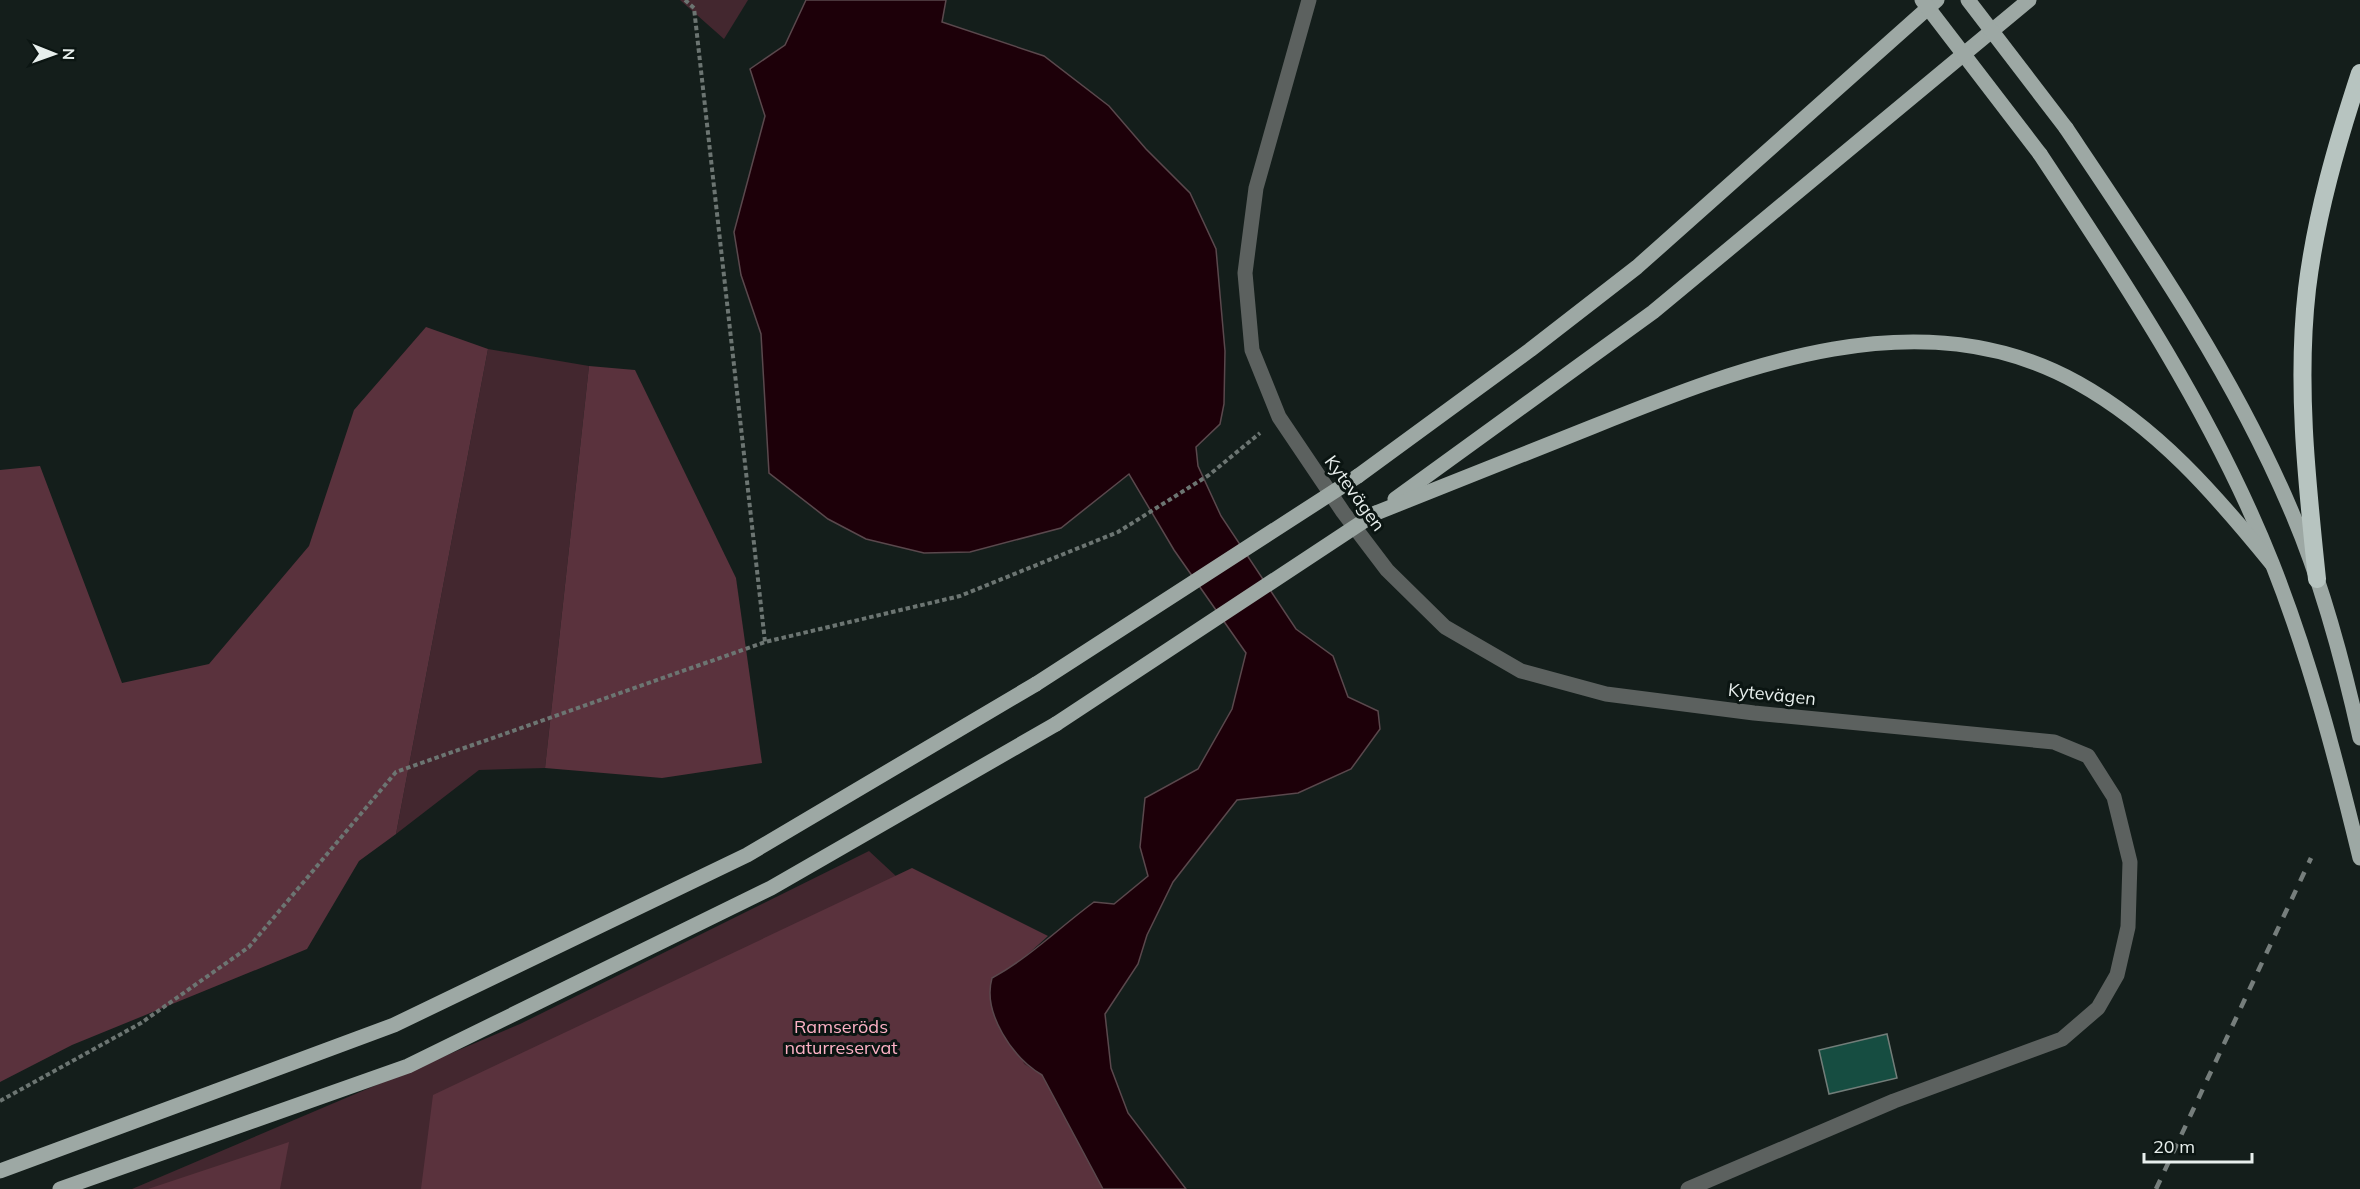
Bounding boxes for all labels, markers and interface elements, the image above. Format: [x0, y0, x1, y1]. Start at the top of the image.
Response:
north arrow [24, 24, 84, 84]
text: N [59, 48, 79, 60]
street label: Kytevägen [1320, 451, 1390, 535]
street label: Kytevägen [1727, 678, 1817, 710]
park label: Ramseröds naturreservat [784, 1015, 898, 1059]
scale bar [2144, 1126, 2252, 1164]
text: 20 m [2153, 1135, 2195, 1158]

